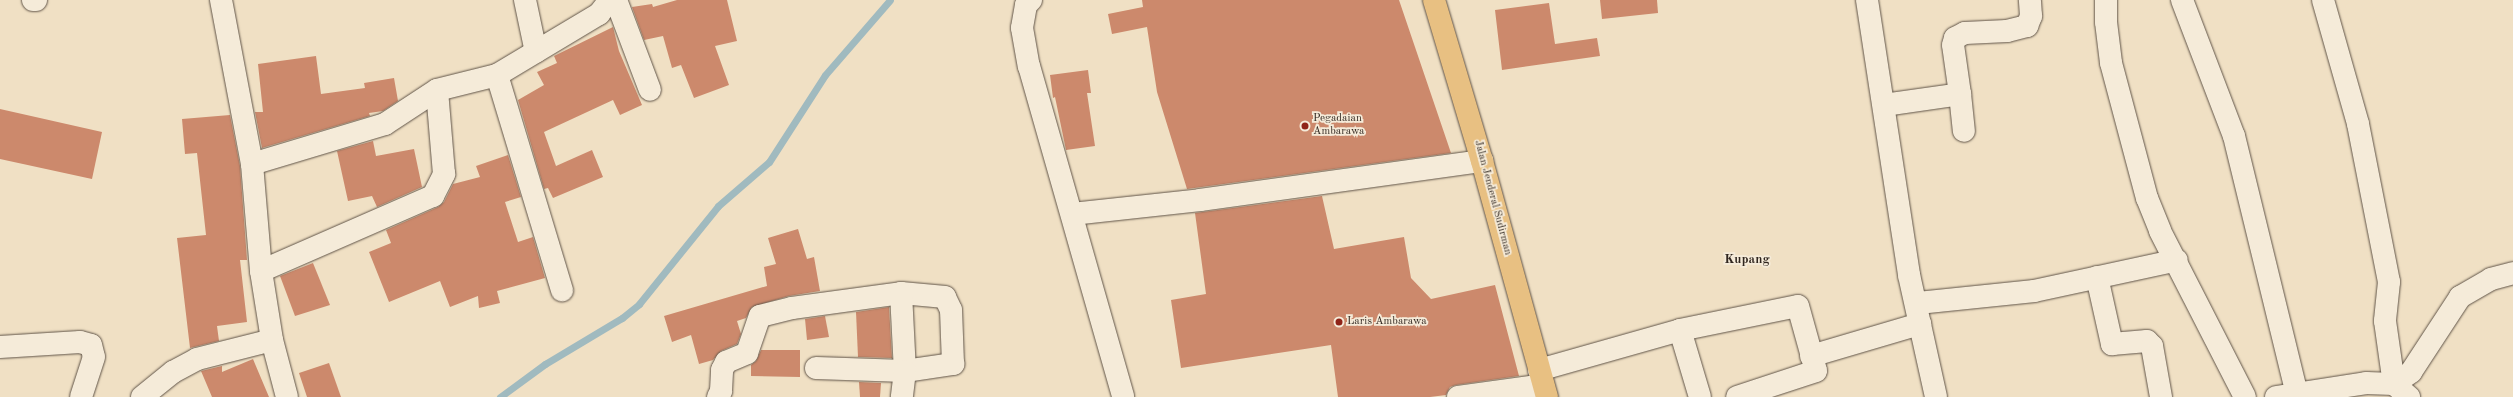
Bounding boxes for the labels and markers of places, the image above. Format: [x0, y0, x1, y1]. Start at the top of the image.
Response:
place label: Pegadaian Ambarawa [1313, 113, 1365, 139]
marker: Pegadaian Ambarawa [1300, 121, 1310, 131]
place label: Laris Ambarawa [1347, 315, 1427, 329]
marker: Laris Ambarawa [1334, 317, 1344, 327]

